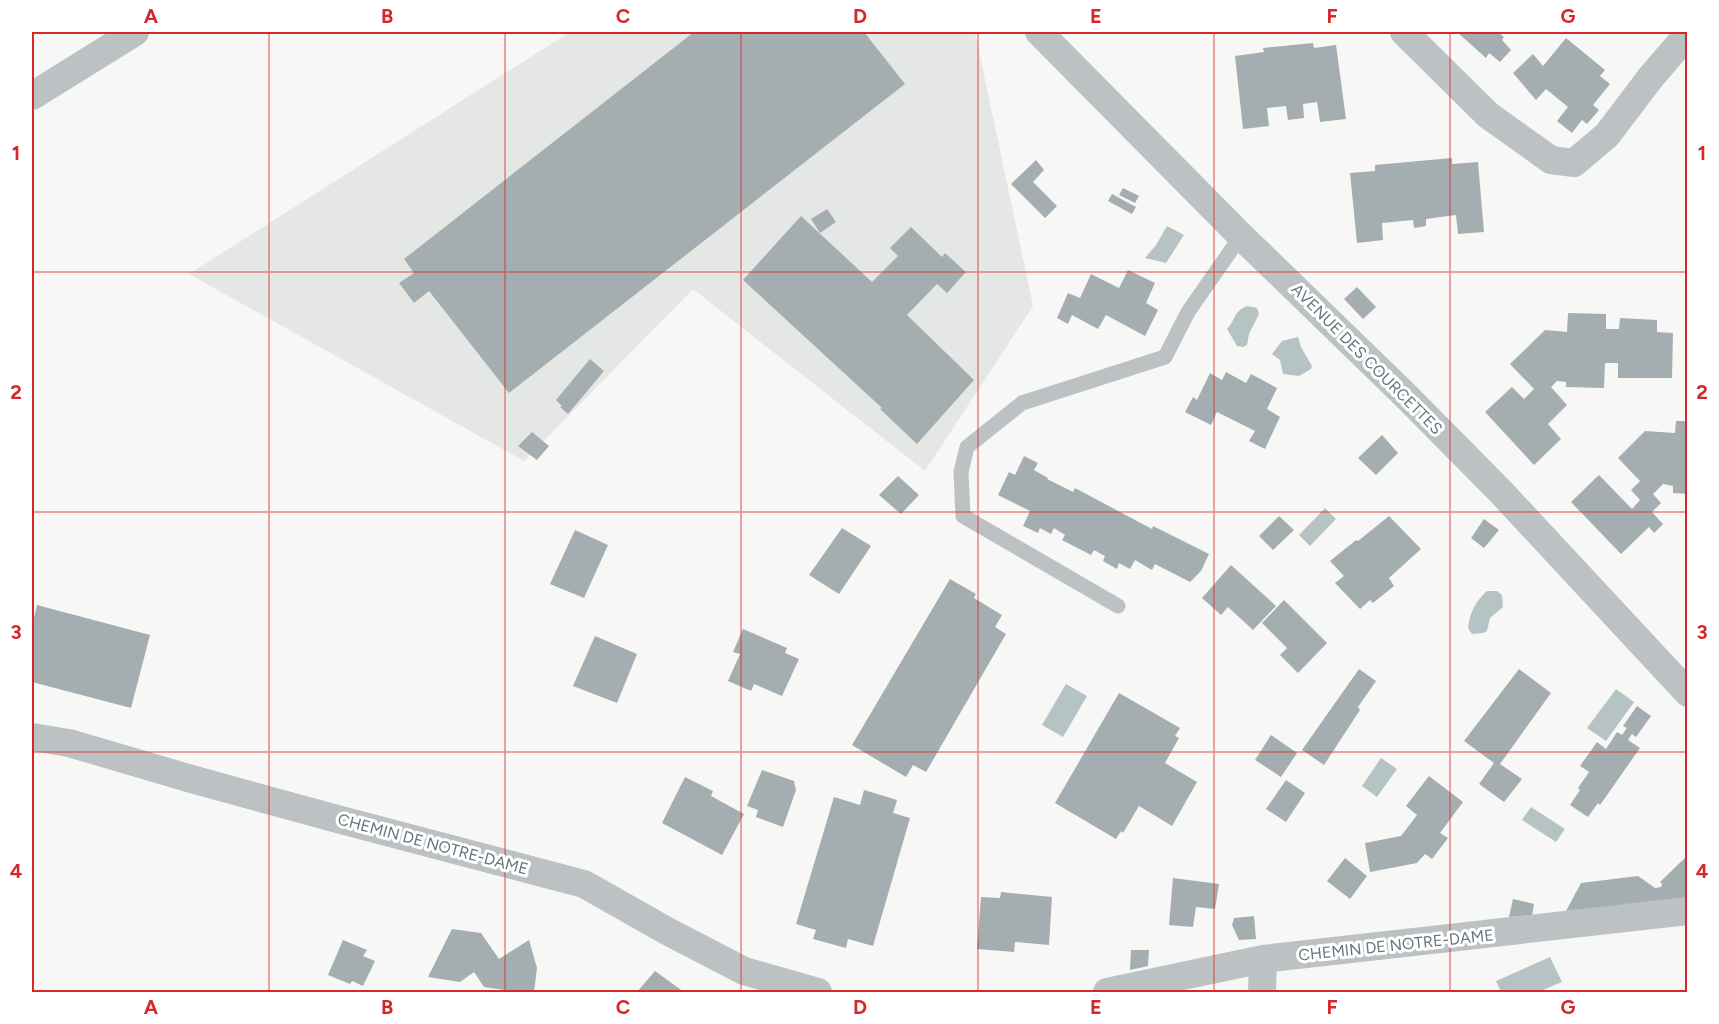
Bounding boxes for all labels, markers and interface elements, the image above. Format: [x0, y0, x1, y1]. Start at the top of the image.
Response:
text: A [144, 4, 159, 28]
text: B [381, 4, 393, 28]
text: C [616, 4, 630, 28]
text: D [853, 4, 867, 28]
text: E [1090, 4, 1102, 28]
text: F [1326, 4, 1338, 28]
text: G [1561, 4, 1576, 28]
text: 1 [12, 141, 20, 165]
text: 1 [1698, 141, 1706, 165]
street label: AVENUE DES COURCETTES [1288, 280, 1446, 438]
text: 2 [10, 380, 22, 404]
text: 2 [1696, 380, 1708, 404]
text: 3 [10, 620, 22, 644]
text: 3 [1696, 620, 1708, 644]
street label: CHEMIN DE NOTRE-DAME [336, 809, 530, 879]
text: 4 [10, 859, 23, 883]
text: 4 [1696, 859, 1709, 883]
street label: CHEMIN DE NOTRE-DAME [1297, 925, 1495, 965]
text: A [144, 995, 159, 1019]
text: B [381, 995, 393, 1019]
text: C [616, 995, 630, 1019]
text: D [853, 995, 867, 1019]
text: E [1090, 995, 1102, 1019]
text: F [1326, 995, 1338, 1019]
text: G [1561, 995, 1576, 1019]

